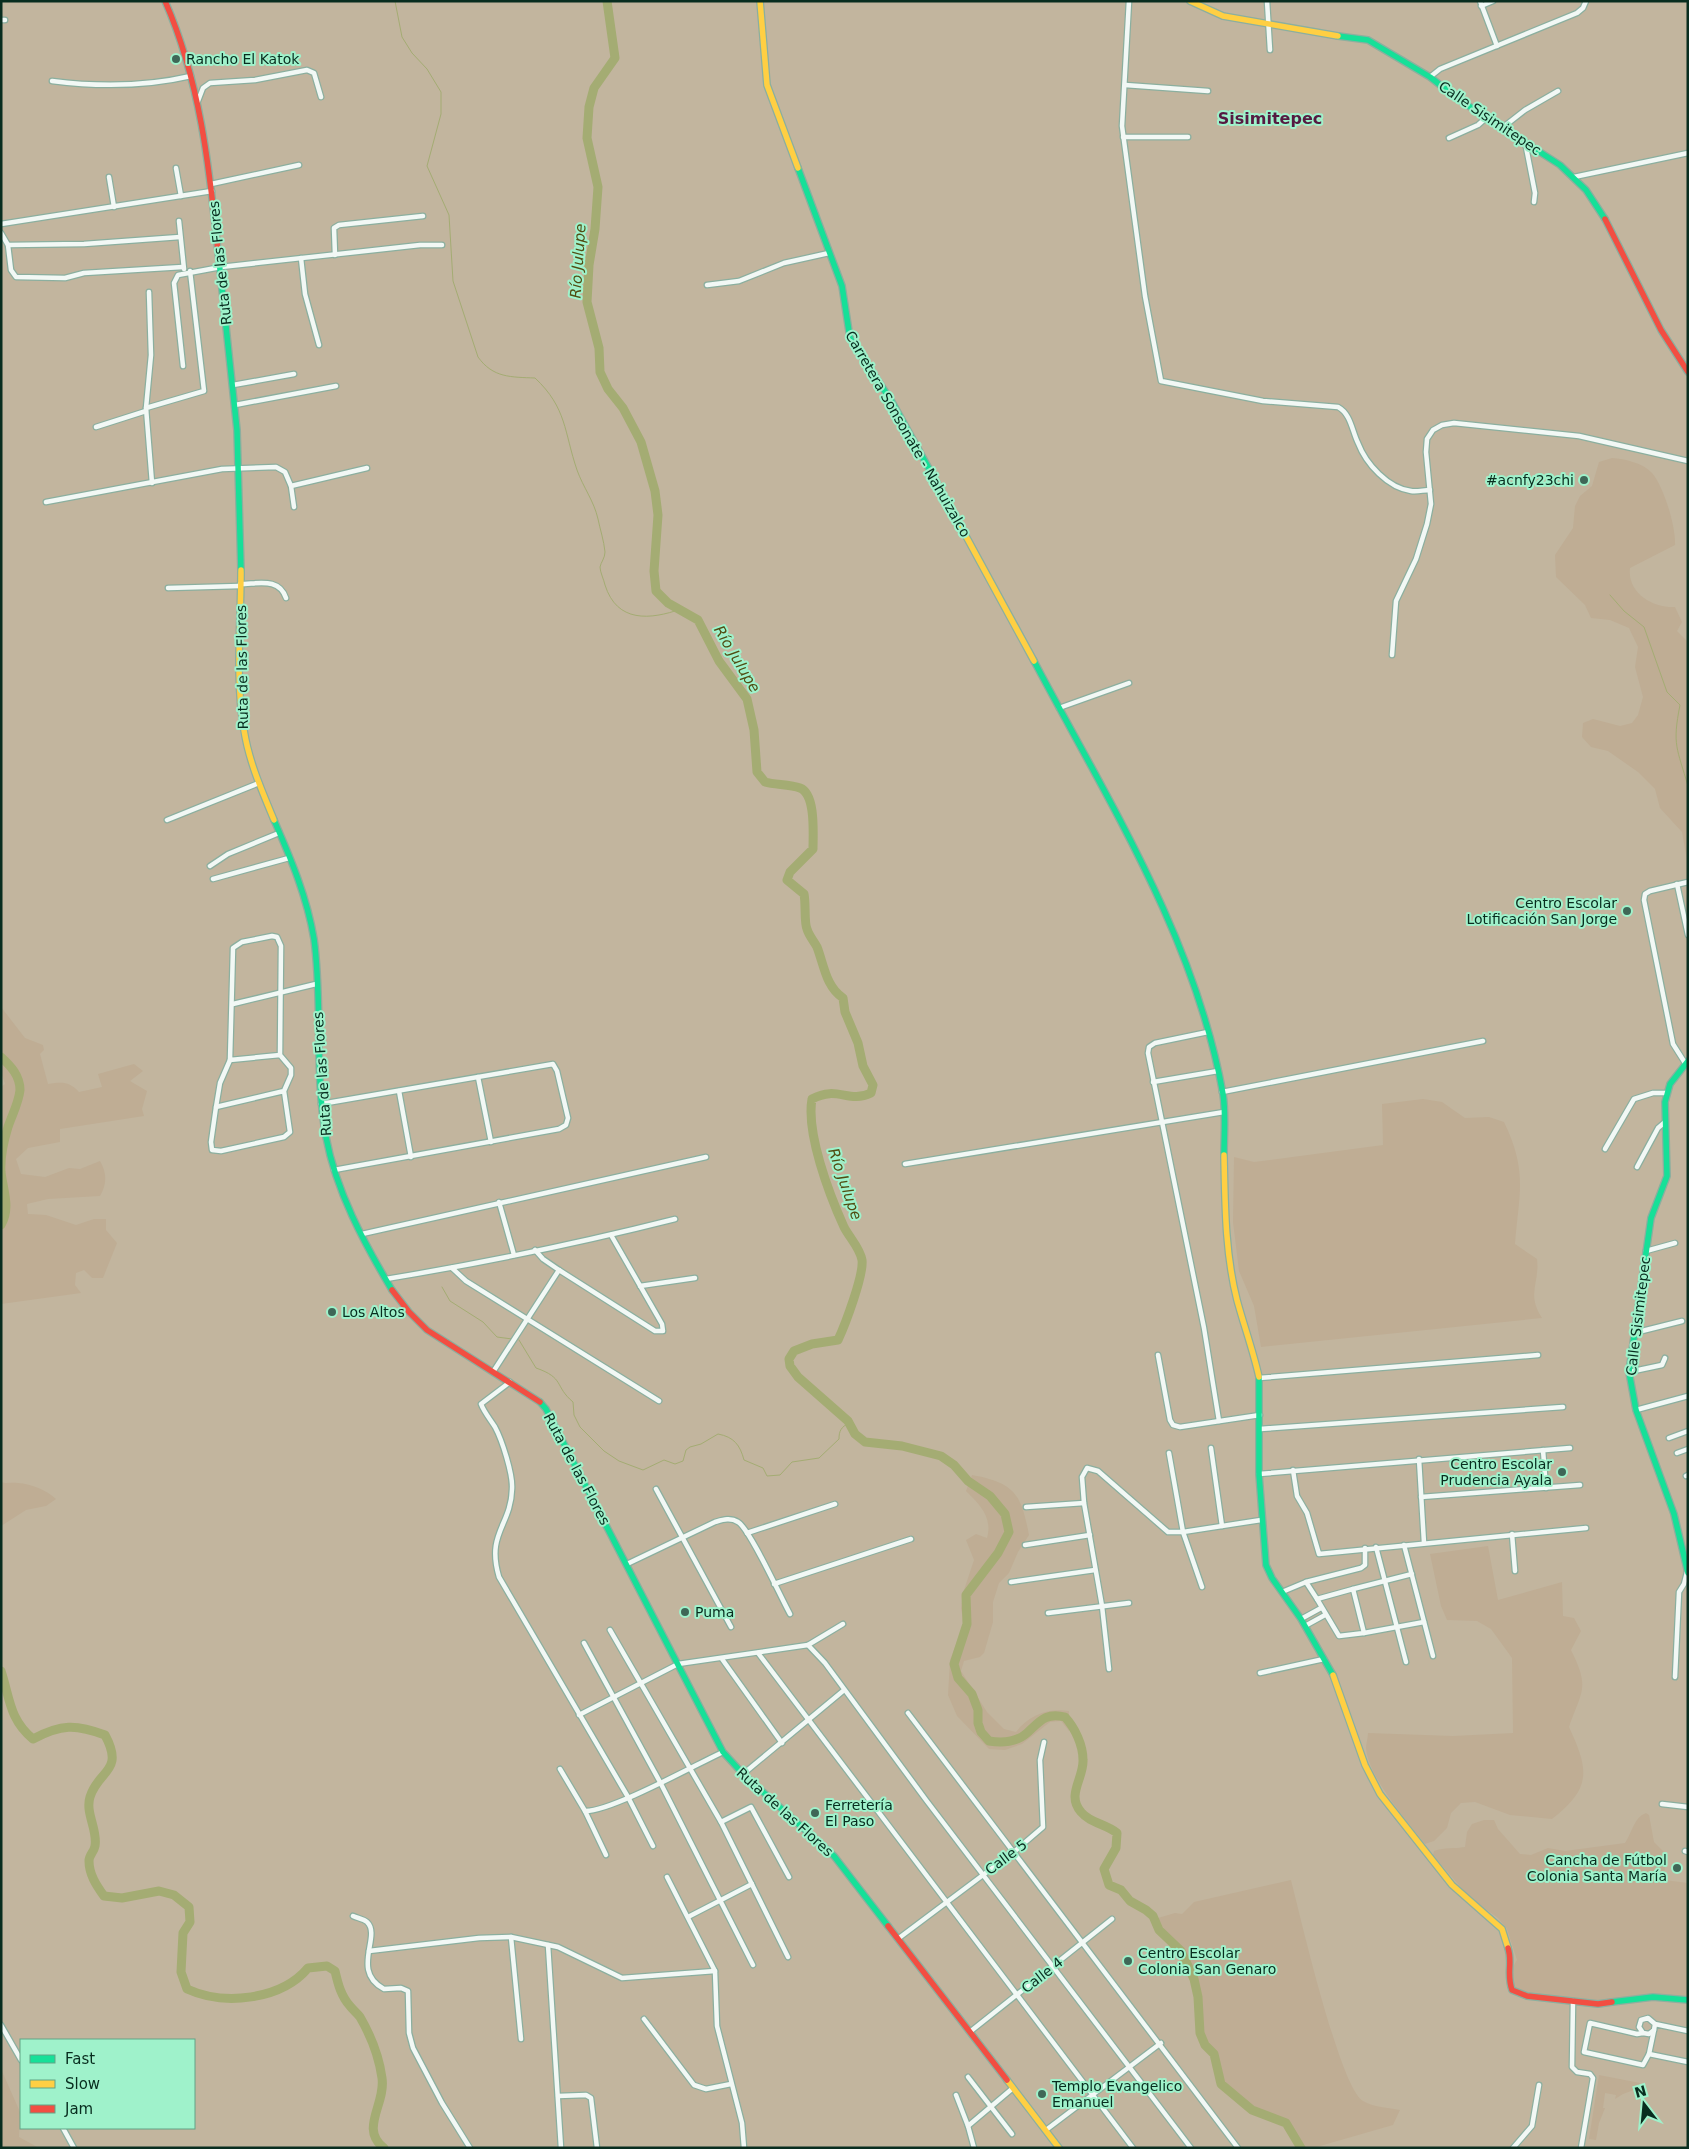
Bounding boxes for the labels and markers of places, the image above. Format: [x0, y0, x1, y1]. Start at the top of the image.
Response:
place label: Rancho El Katok [186, 51, 300, 67]
marker: Rancho El Katok [170, 53, 182, 65]
place label: #acnfy23chi [1486, 472, 1574, 488]
marker: #acnfy23chi [1578, 474, 1590, 486]
place label: Centro Escolar Lotificación San Jorge [1466, 895, 1617, 927]
marker: Centro Escolar Lotificación San Jorge [1621, 905, 1633, 917]
place label: Los Altos [342, 1304, 405, 1320]
marker: Los Altos [326, 1306, 338, 1318]
place label: Centro Escolar Prudencia Ayala [1440, 1456, 1552, 1488]
marker: Centro Escolar Prudencia Ayala [1556, 1466, 1568, 1478]
place label: Puma [695, 1604, 734, 1620]
marker: Puma [679, 1606, 691, 1618]
place label: Ferretería El Paso [825, 1797, 893, 1829]
marker: Ferretería El Paso [809, 1807, 821, 1819]
place label: Cancha de Fútbol Colonia Santa María [1527, 1852, 1667, 1884]
marker: Cancha de Fútbol Colonia Santa María [1671, 1862, 1683, 1874]
place label: Centro Escolar Colonia San Genaro [1138, 1945, 1276, 1977]
marker: Centro Escolar Colonia San Genaro [1122, 1955, 1134, 1967]
place label: Templo Evangelico Emanuel [1051, 2078, 1182, 2110]
marker: Templo Evangelico Emanuel [1036, 2088, 1048, 2100]

